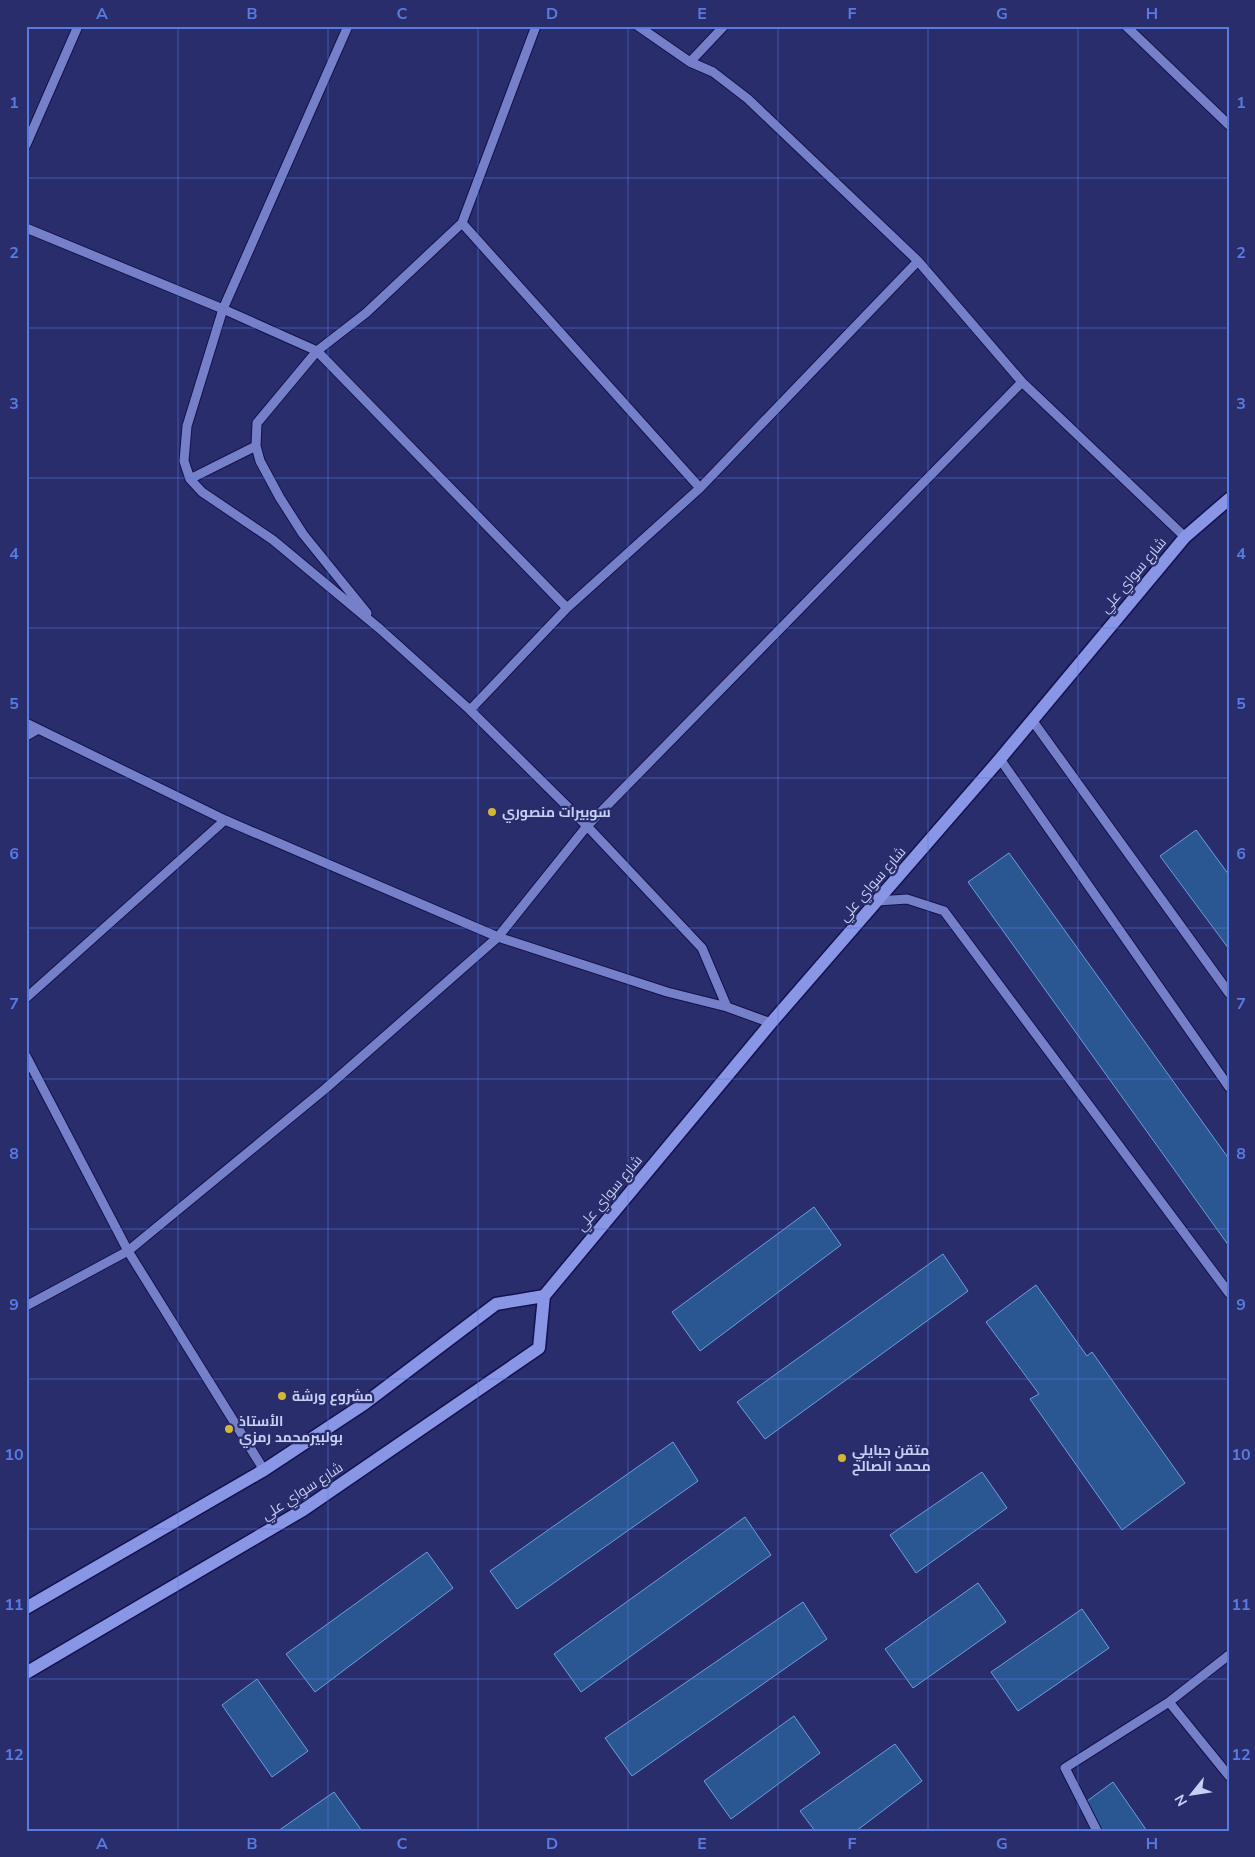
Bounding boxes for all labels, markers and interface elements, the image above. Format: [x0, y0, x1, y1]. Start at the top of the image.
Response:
text: A [96, 3, 108, 25]
text: B [246, 3, 258, 25]
text: C [397, 3, 408, 25]
text: D [546, 3, 558, 25]
text: E [697, 3, 707, 25]
text: F [848, 3, 857, 25]
text: G [996, 3, 1008, 25]
text: H [1146, 3, 1158, 25]
text: 1 [9, 92, 19, 114]
text: 1 [1236, 92, 1246, 114]
text: 2 [9, 242, 19, 264]
text: 2 [1236, 242, 1246, 264]
text: 3 [9, 393, 19, 415]
text: 3 [1236, 393, 1246, 415]
street label: شارع سواي علي [1096, 533, 1172, 618]
text: 4 [9, 543, 19, 565]
text: 4 [1236, 543, 1246, 565]
text: 5 [9, 693, 19, 715]
text: 5 [1236, 693, 1246, 715]
place label: سوبيرات منصوري [502, 803, 611, 823]
marker: سوبيرات منصوري [486, 806, 498, 818]
text: 6 [9, 843, 19, 865]
street label: شارع سواي علي [835, 843, 912, 927]
text: 6 [1236, 843, 1246, 865]
text: 7 [9, 993, 19, 1015]
text: 7 [1236, 993, 1246, 1015]
text: 8 [9, 1143, 19, 1165]
text: 8 [1236, 1143, 1246, 1165]
street label: شارع سواي علي [572, 1151, 648, 1236]
text: 9 [9, 1294, 19, 1316]
text: 9 [1236, 1294, 1246, 1316]
place label: مشروع ورشة [292, 1387, 373, 1406]
marker: مشروع ورشة [276, 1390, 288, 1402]
place label: الأستاذ بولبيرمحمد رمزي [239, 1412, 343, 1448]
marker: الأستاذ بولبيرمحمد رمزي [223, 1423, 235, 1435]
place label: متقن جبايلي محمد الصالح [852, 1441, 931, 1476]
text: 10 [4, 1444, 24, 1466]
text: 10 [1231, 1444, 1251, 1466]
marker: متقن جبايلي محمد الصالح [836, 1452, 848, 1464]
street label: شارع سواي علي [258, 1458, 348, 1526]
text: 11 [4, 1594, 24, 1616]
text: 11 [1231, 1594, 1251, 1616]
text: 12 [4, 1744, 24, 1766]
text: 12 [1231, 1744, 1251, 1766]
north arrow [1168, 1770, 1218, 1820]
text: N [1170, 1791, 1192, 1810]
text: A [96, 1833, 108, 1855]
text: B [246, 1833, 258, 1855]
text: C [397, 1833, 408, 1855]
text: D [546, 1833, 558, 1855]
text: E [697, 1833, 707, 1855]
text: F [848, 1833, 857, 1855]
text: G [996, 1833, 1008, 1855]
text: H [1146, 1833, 1158, 1855]

